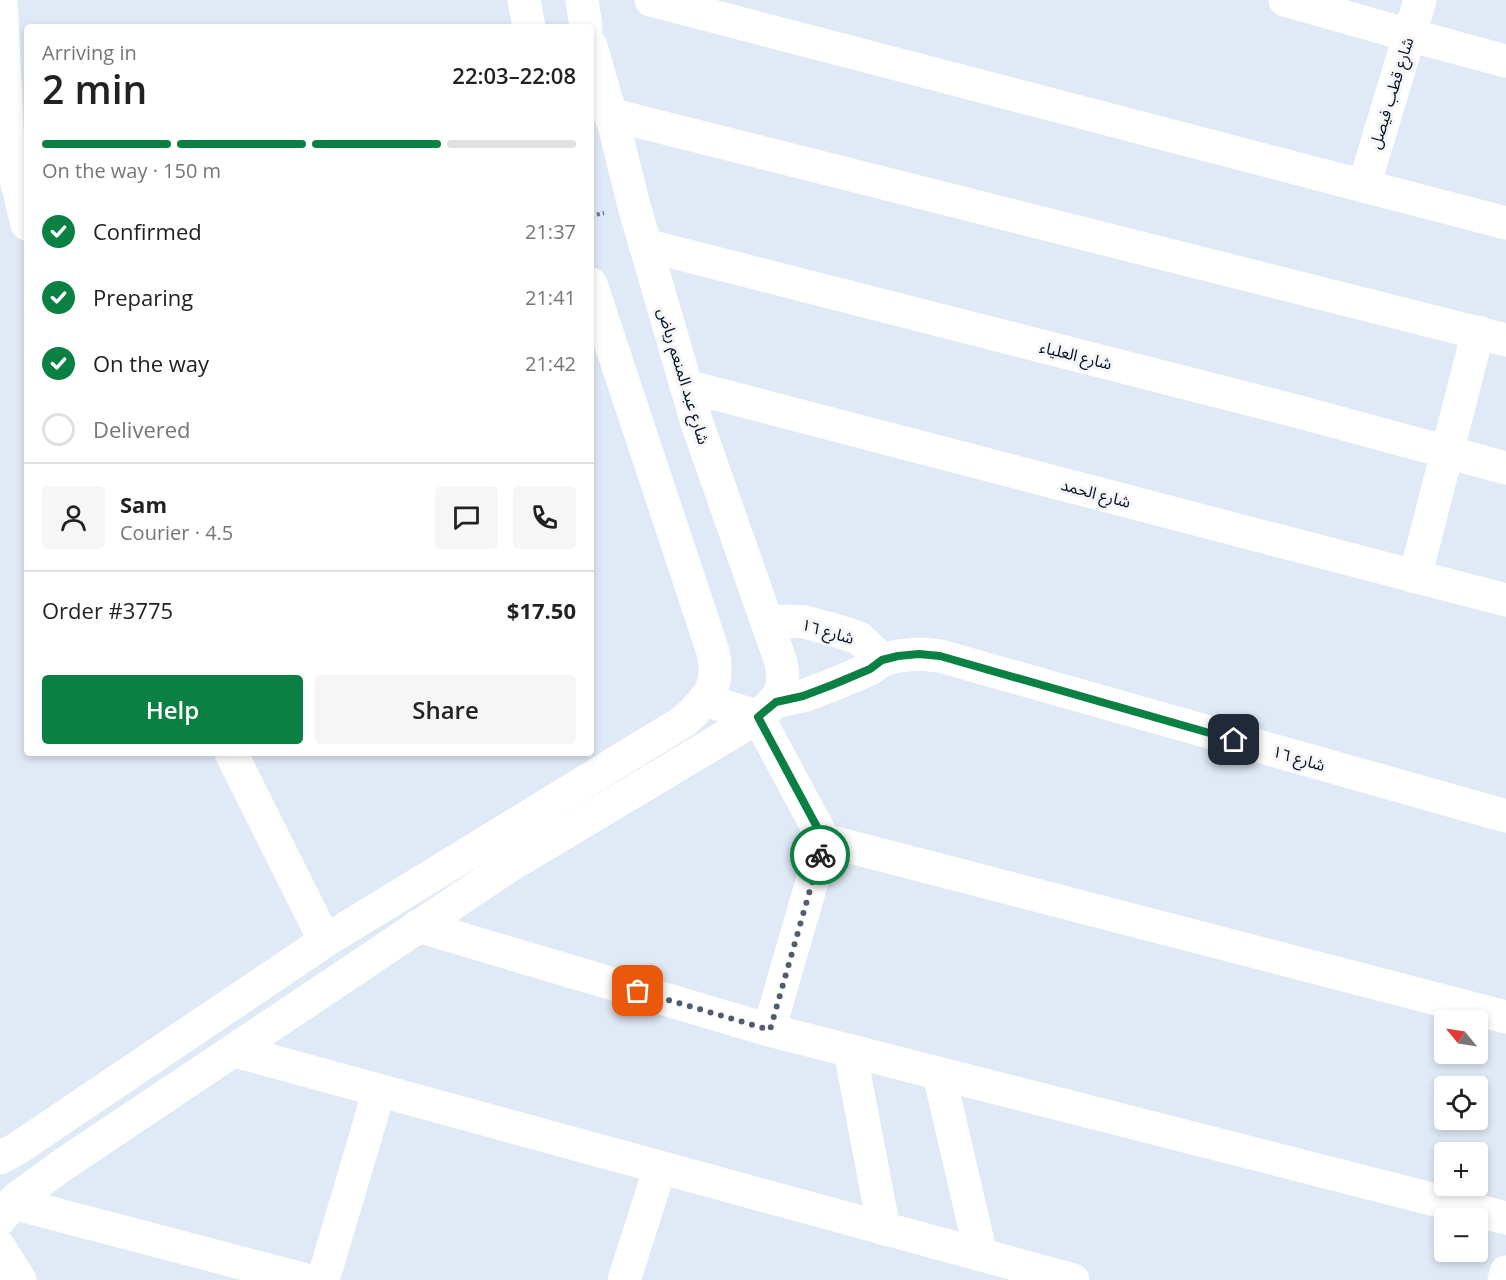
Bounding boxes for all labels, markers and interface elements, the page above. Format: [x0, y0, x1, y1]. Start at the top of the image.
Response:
street label: شارع قطب فيصل [1364, 35, 1420, 152]
text: Arriving in [42, 39, 137, 66]
text: 22:03–22:08 [452, 60, 576, 90]
text: 2 min [42, 62, 147, 115]
text: On the way · 150 m [42, 157, 221, 184]
icon: check [42, 215, 75, 248]
text: Confirmed [93, 216, 202, 246]
text: 21:37 [525, 218, 576, 245]
icon: check [42, 281, 75, 314]
text: Preparing [93, 282, 193, 312]
text: 21:41 [525, 284, 576, 311]
street label: شارع عبد المنعم رياض [651, 305, 715, 447]
street label: شارع العلياء [1037, 335, 1114, 377]
icon: check [42, 347, 75, 380]
text: On the way [93, 348, 209, 378]
text: 21:42 [525, 350, 576, 377]
text: Delivered [93, 414, 191, 444]
street label: شارع الحمد [1058, 473, 1133, 515]
button: person [42, 486, 105, 549]
button: chat [435, 486, 498, 549]
button: phone [513, 486, 576, 549]
text: Sam [120, 489, 167, 519]
text: Courier · 4.5 [120, 519, 233, 546]
text: Order #3775 [42, 595, 173, 625]
text: $17.50 [507, 595, 576, 625]
street label: شارع ١٦ [799, 613, 857, 651]
button: Help [42, 675, 303, 744]
button: Share [315, 675, 576, 744]
pin [1208, 714, 1259, 765]
icon: home [1217, 723, 1250, 756]
street label: شارع ١٦ [1270, 740, 1328, 778]
courier [790, 825, 850, 885]
icon: bike [804, 839, 837, 872]
pin [612, 965, 663, 1016]
icon: bag [621, 974, 654, 1007]
north arrow [1434, 1010, 1488, 1064]
map controls [1434, 1010, 1488, 1262]
button: locate [1434, 1076, 1488, 1130]
button: + [1434, 1142, 1488, 1196]
button: − [1434, 1208, 1488, 1262]

